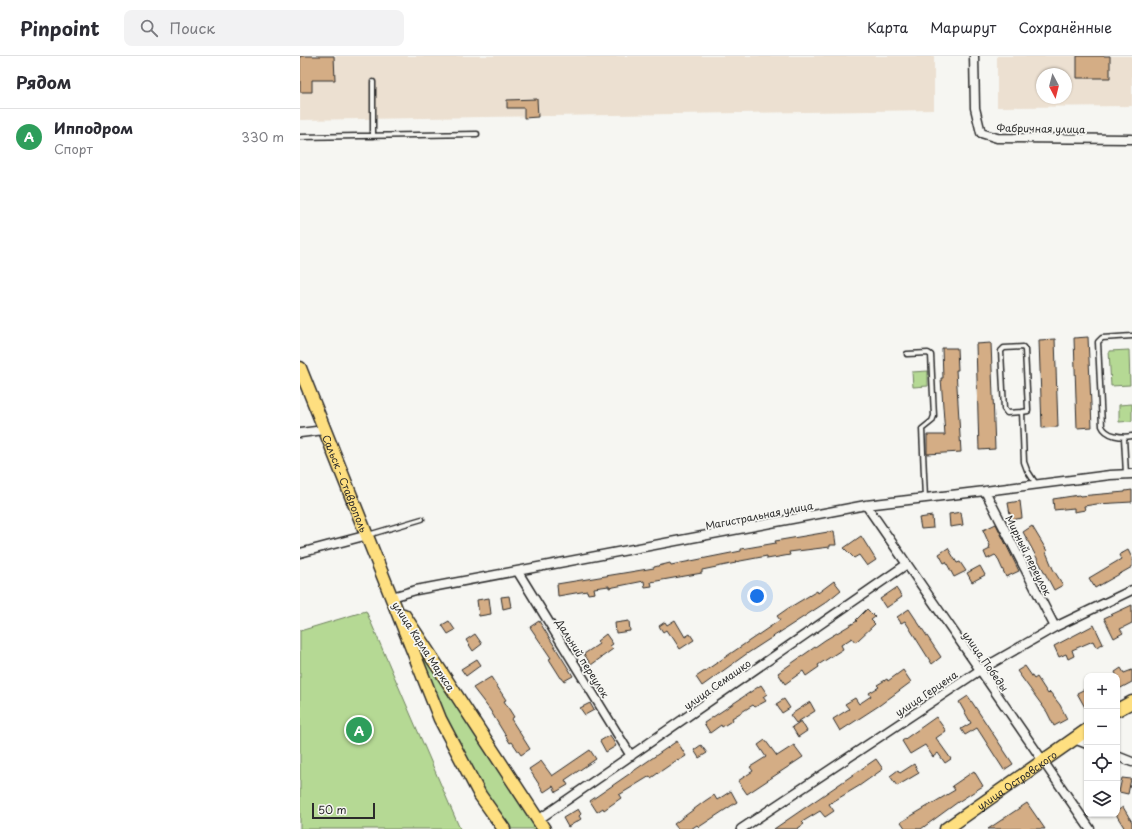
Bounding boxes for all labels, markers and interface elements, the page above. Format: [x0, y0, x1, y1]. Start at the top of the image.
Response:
search box [124, 10, 404, 46]
text: Pinpoint [20, 14, 100, 42]
text: Поиск [170, 16, 215, 39]
icon: search [138, 17, 160, 39]
text: Карта [867, 17, 908, 38]
text: Маршрут [930, 17, 996, 38]
text: Сохранённые [1018, 17, 1112, 38]
north arrow [1036, 68, 1072, 104]
text: Рядом [16, 69, 71, 95]
text: Ипподром [54, 116, 133, 139]
street label: Фабричная улица [997, 120, 1086, 136]
text: A [24, 127, 34, 146]
text: 330 m [241, 127, 284, 146]
text: Спорт [54, 139, 93, 158]
street label: Сальск - Ставрополь [320, 432, 372, 534]
street label: Магистральная улица [704, 497, 815, 533]
street label: Мирный переулок [1001, 512, 1056, 598]
your location [747, 586, 767, 606]
street label: улица Карла Маркса [389, 598, 459, 694]
street label: Дальний переулок [551, 615, 613, 701]
street label: улица Победы [960, 628, 1012, 694]
street label: улица Семашко [680, 655, 754, 713]
street label: улица Герцена [892, 666, 961, 719]
map controls [1084, 673, 1120, 817]
button: + [1084, 673, 1120, 709]
button: − [1084, 709, 1120, 745]
pin: A [346, 715, 372, 745]
button: locate [1084, 745, 1120, 781]
street label: улица Островского [973, 746, 1060, 813]
button: layers [1084, 781, 1120, 817]
scale bar [312, 801, 375, 820]
text: 50 m [318, 801, 347, 818]

